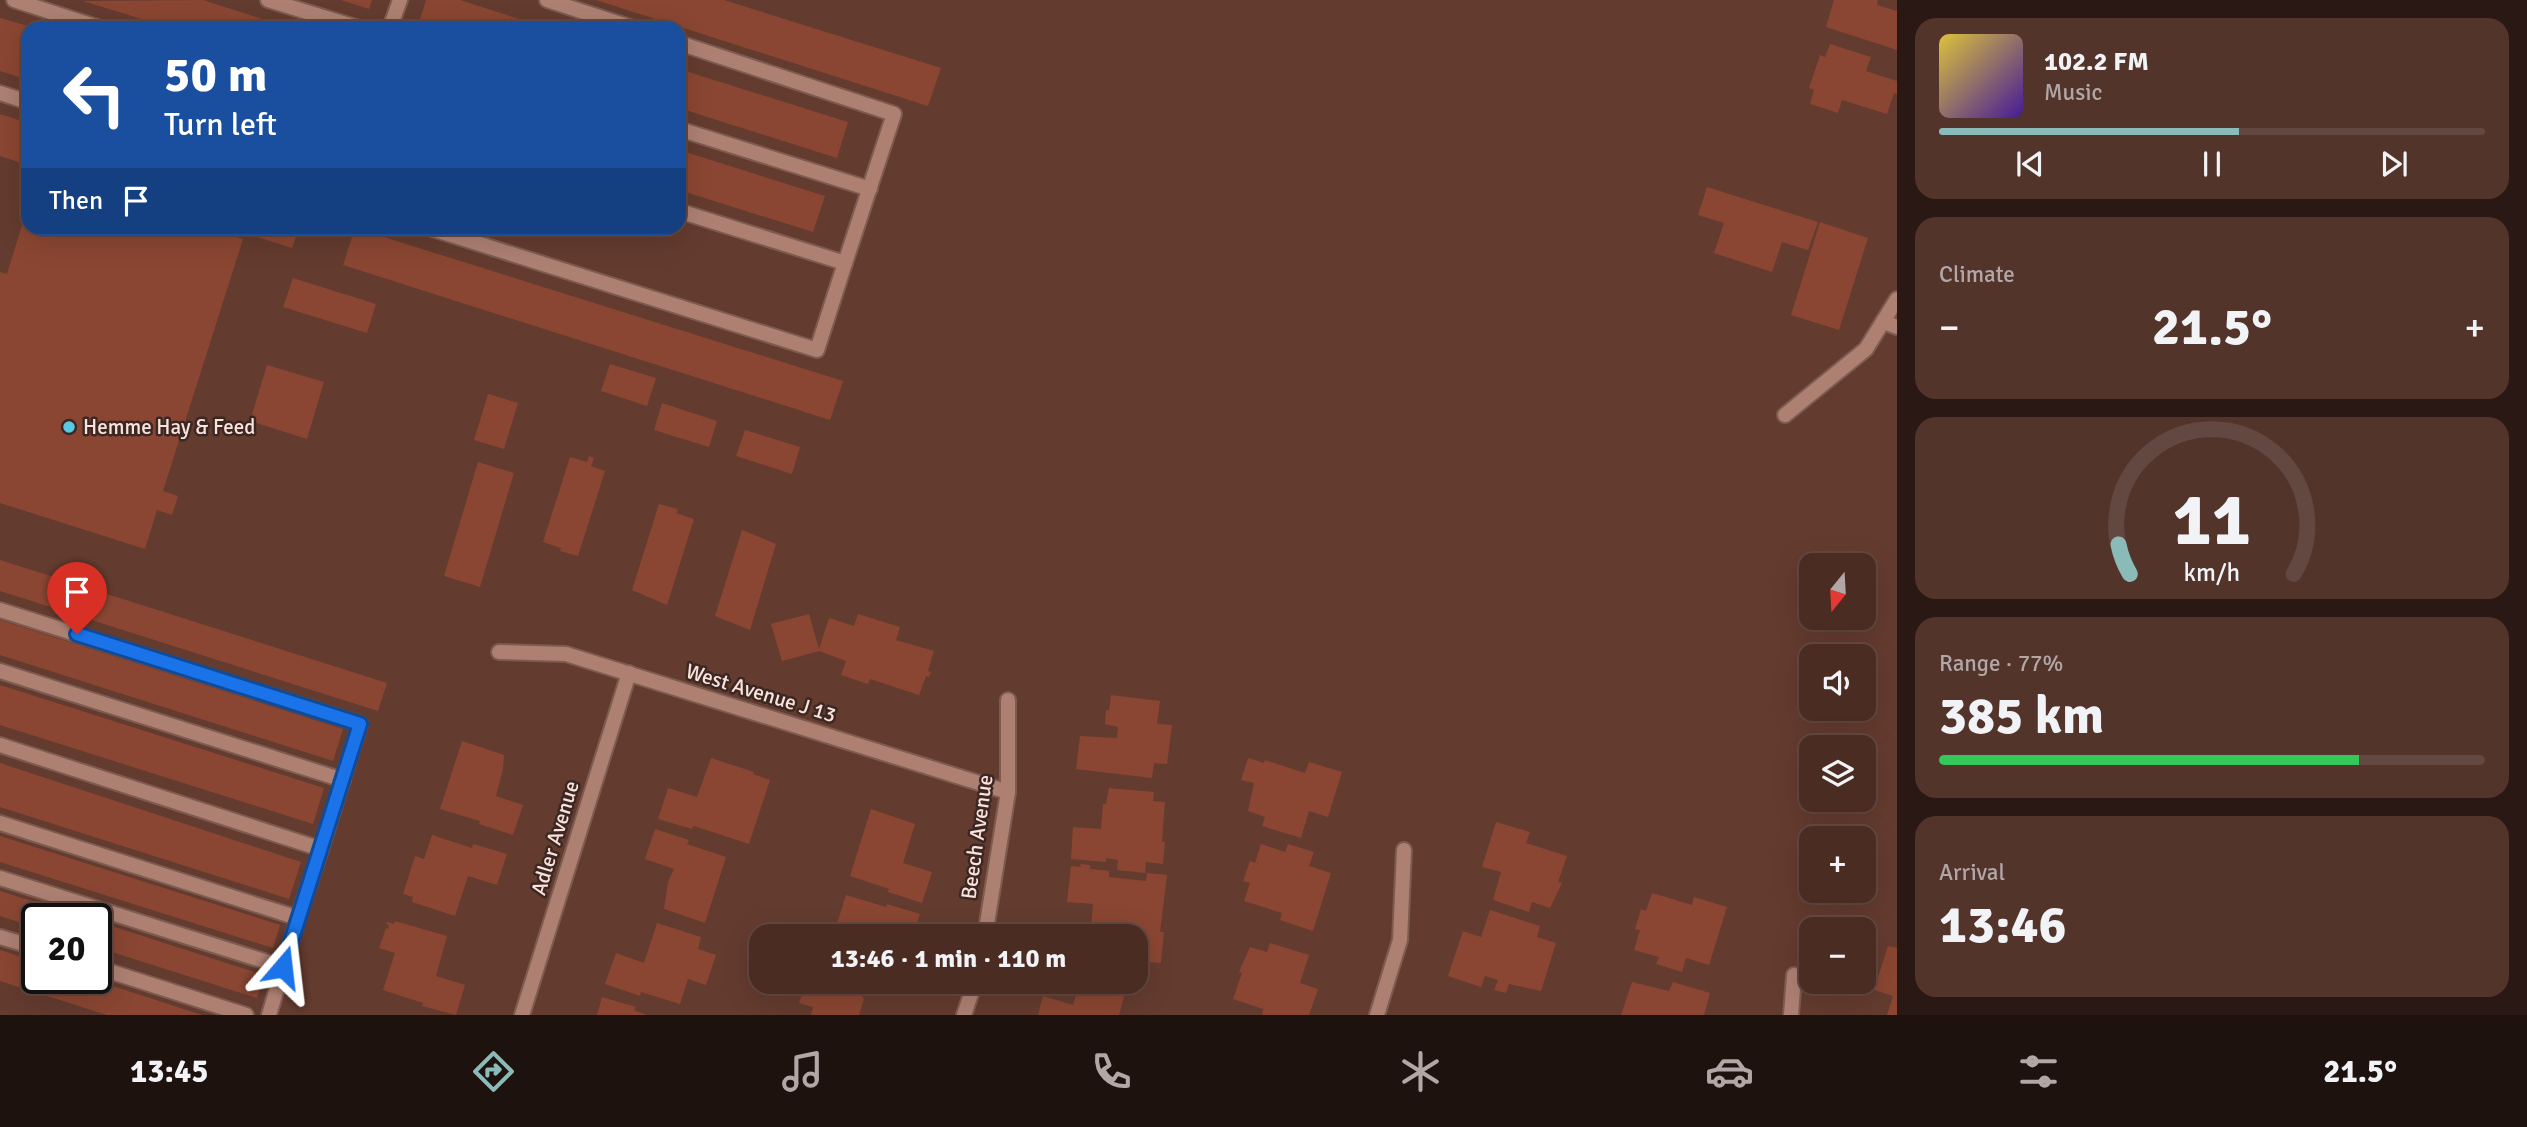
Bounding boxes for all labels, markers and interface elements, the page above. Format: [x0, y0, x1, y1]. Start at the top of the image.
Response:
text: 50 m [164, 45, 267, 105]
text: 102.2 FM [2044, 46, 2149, 78]
icon: left [49, 49, 140, 140]
text: Music [2044, 78, 2102, 107]
text: Turn left [164, 105, 277, 144]
icon: previous [2011, 145, 2049, 183]
icon: pause [2193, 145, 2231, 183]
icon: next [2375, 145, 2413, 183]
icon: arrive [117, 182, 155, 220]
text: Then [49, 185, 103, 217]
text: Climate [1939, 260, 2015, 289]
text: 21.5° [2152, 295, 2272, 359]
text: − [1939, 304, 1960, 351]
text: + [2464, 304, 2485, 351]
place label: Hemme Hay & Feed [83, 414, 255, 440]
marker: Hemme Hay & Feed [61, 419, 77, 435]
text: 11 [2173, 476, 2251, 565]
north arrow [1799, 553, 1876, 630]
map controls [1799, 553, 1876, 994]
text: km/h [2184, 556, 2240, 587]
pin [47, 562, 107, 634]
icon: arrive [58, 573, 96, 611]
button: sound [1799, 644, 1876, 721]
text: Range · 77% [1939, 649, 2063, 678]
street label: West Avenue J 13 [683, 658, 839, 728]
text: 385 km [1939, 684, 2104, 748]
button: layers [1799, 735, 1876, 812]
street label: Beech Avenue [955, 773, 999, 901]
street label: Adler Avenue [525, 778, 585, 898]
button: + [1799, 826, 1876, 903]
text: Arrival [1939, 858, 2005, 887]
text: 13:46 [1939, 893, 2067, 957]
speed limit sign: 20 [21, 903, 112, 994]
button: − [1799, 917, 1876, 994]
position arrow [246, 930, 320, 1004]
text: 13:46 · 1 min · 110 m [831, 943, 1066, 975]
icon: directions [469, 1047, 518, 1096]
icon: music [778, 1047, 827, 1096]
icon: phone [1087, 1047, 1136, 1096]
icon: climate [1396, 1047, 1445, 1096]
icon: car [1705, 1047, 1754, 1096]
icon: filters [2014, 1047, 2063, 1096]
text: 13:45 [130, 1052, 209, 1091]
text: 21.5° [2323, 1052, 2397, 1091]

